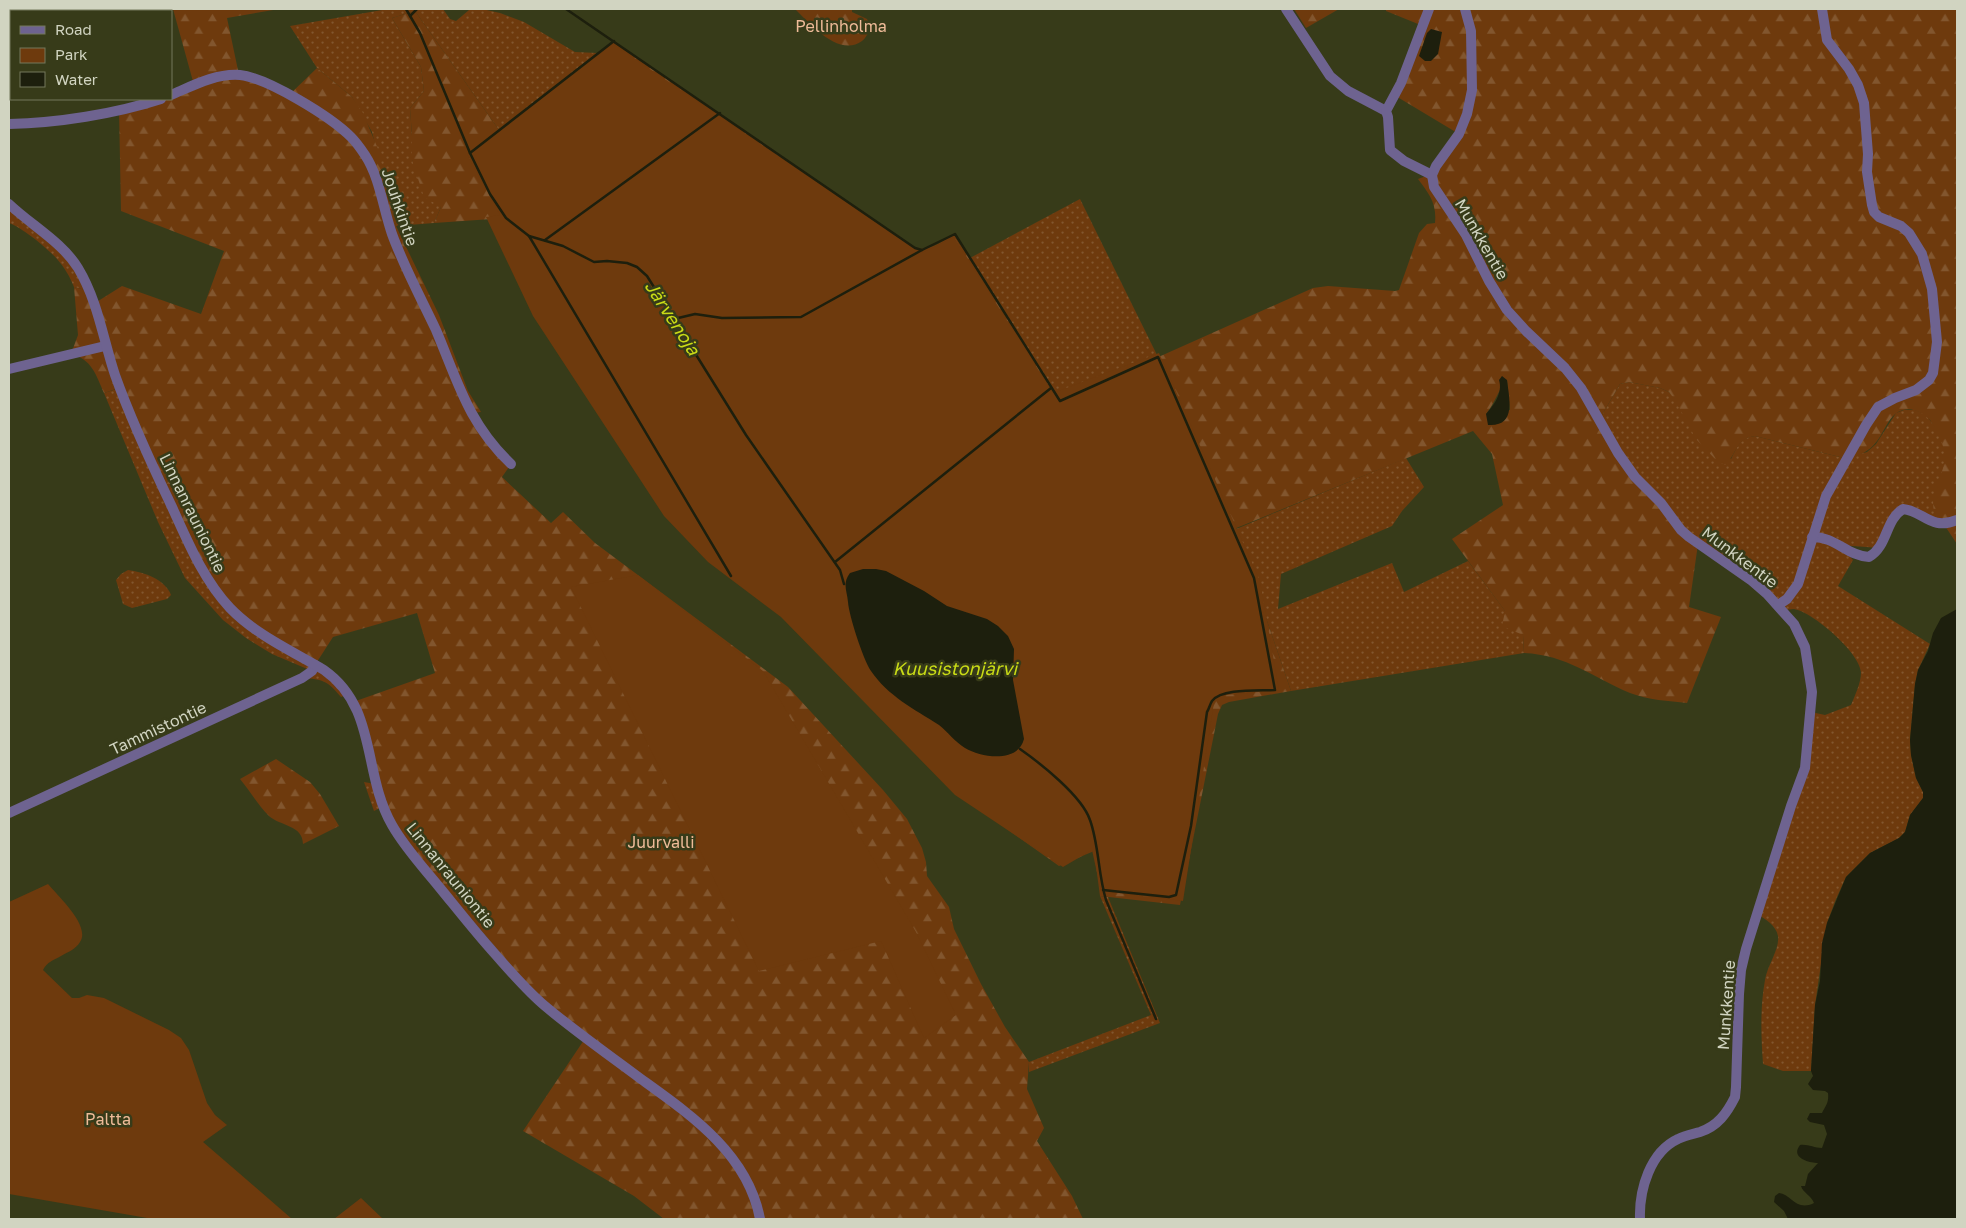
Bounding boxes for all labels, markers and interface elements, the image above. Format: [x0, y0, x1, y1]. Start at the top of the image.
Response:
legend [10, 10, 172, 100]
park label: Pellinholma [795, 16, 887, 36]
text: Road [55, 20, 92, 38]
text: Park [55, 45, 88, 63]
text: Water [55, 70, 98, 88]
street label: Jouhkintie [377, 165, 423, 249]
street label: Munkkentie [1451, 195, 1513, 283]
water label: Järvenoja [641, 276, 706, 360]
street label: Linnanrauniontie [155, 450, 231, 576]
street label: Munkkentie [1698, 522, 1782, 592]
water label: Kuusistonjärvi [893, 657, 1019, 679]
street label: Tammistontie [107, 697, 209, 759]
street label: Linnanrauniontie [402, 818, 500, 932]
park label: Juurvalli [627, 832, 695, 852]
street label: Munkkentie [1713, 959, 1739, 1051]
park label: Paltta [85, 1109, 131, 1129]

